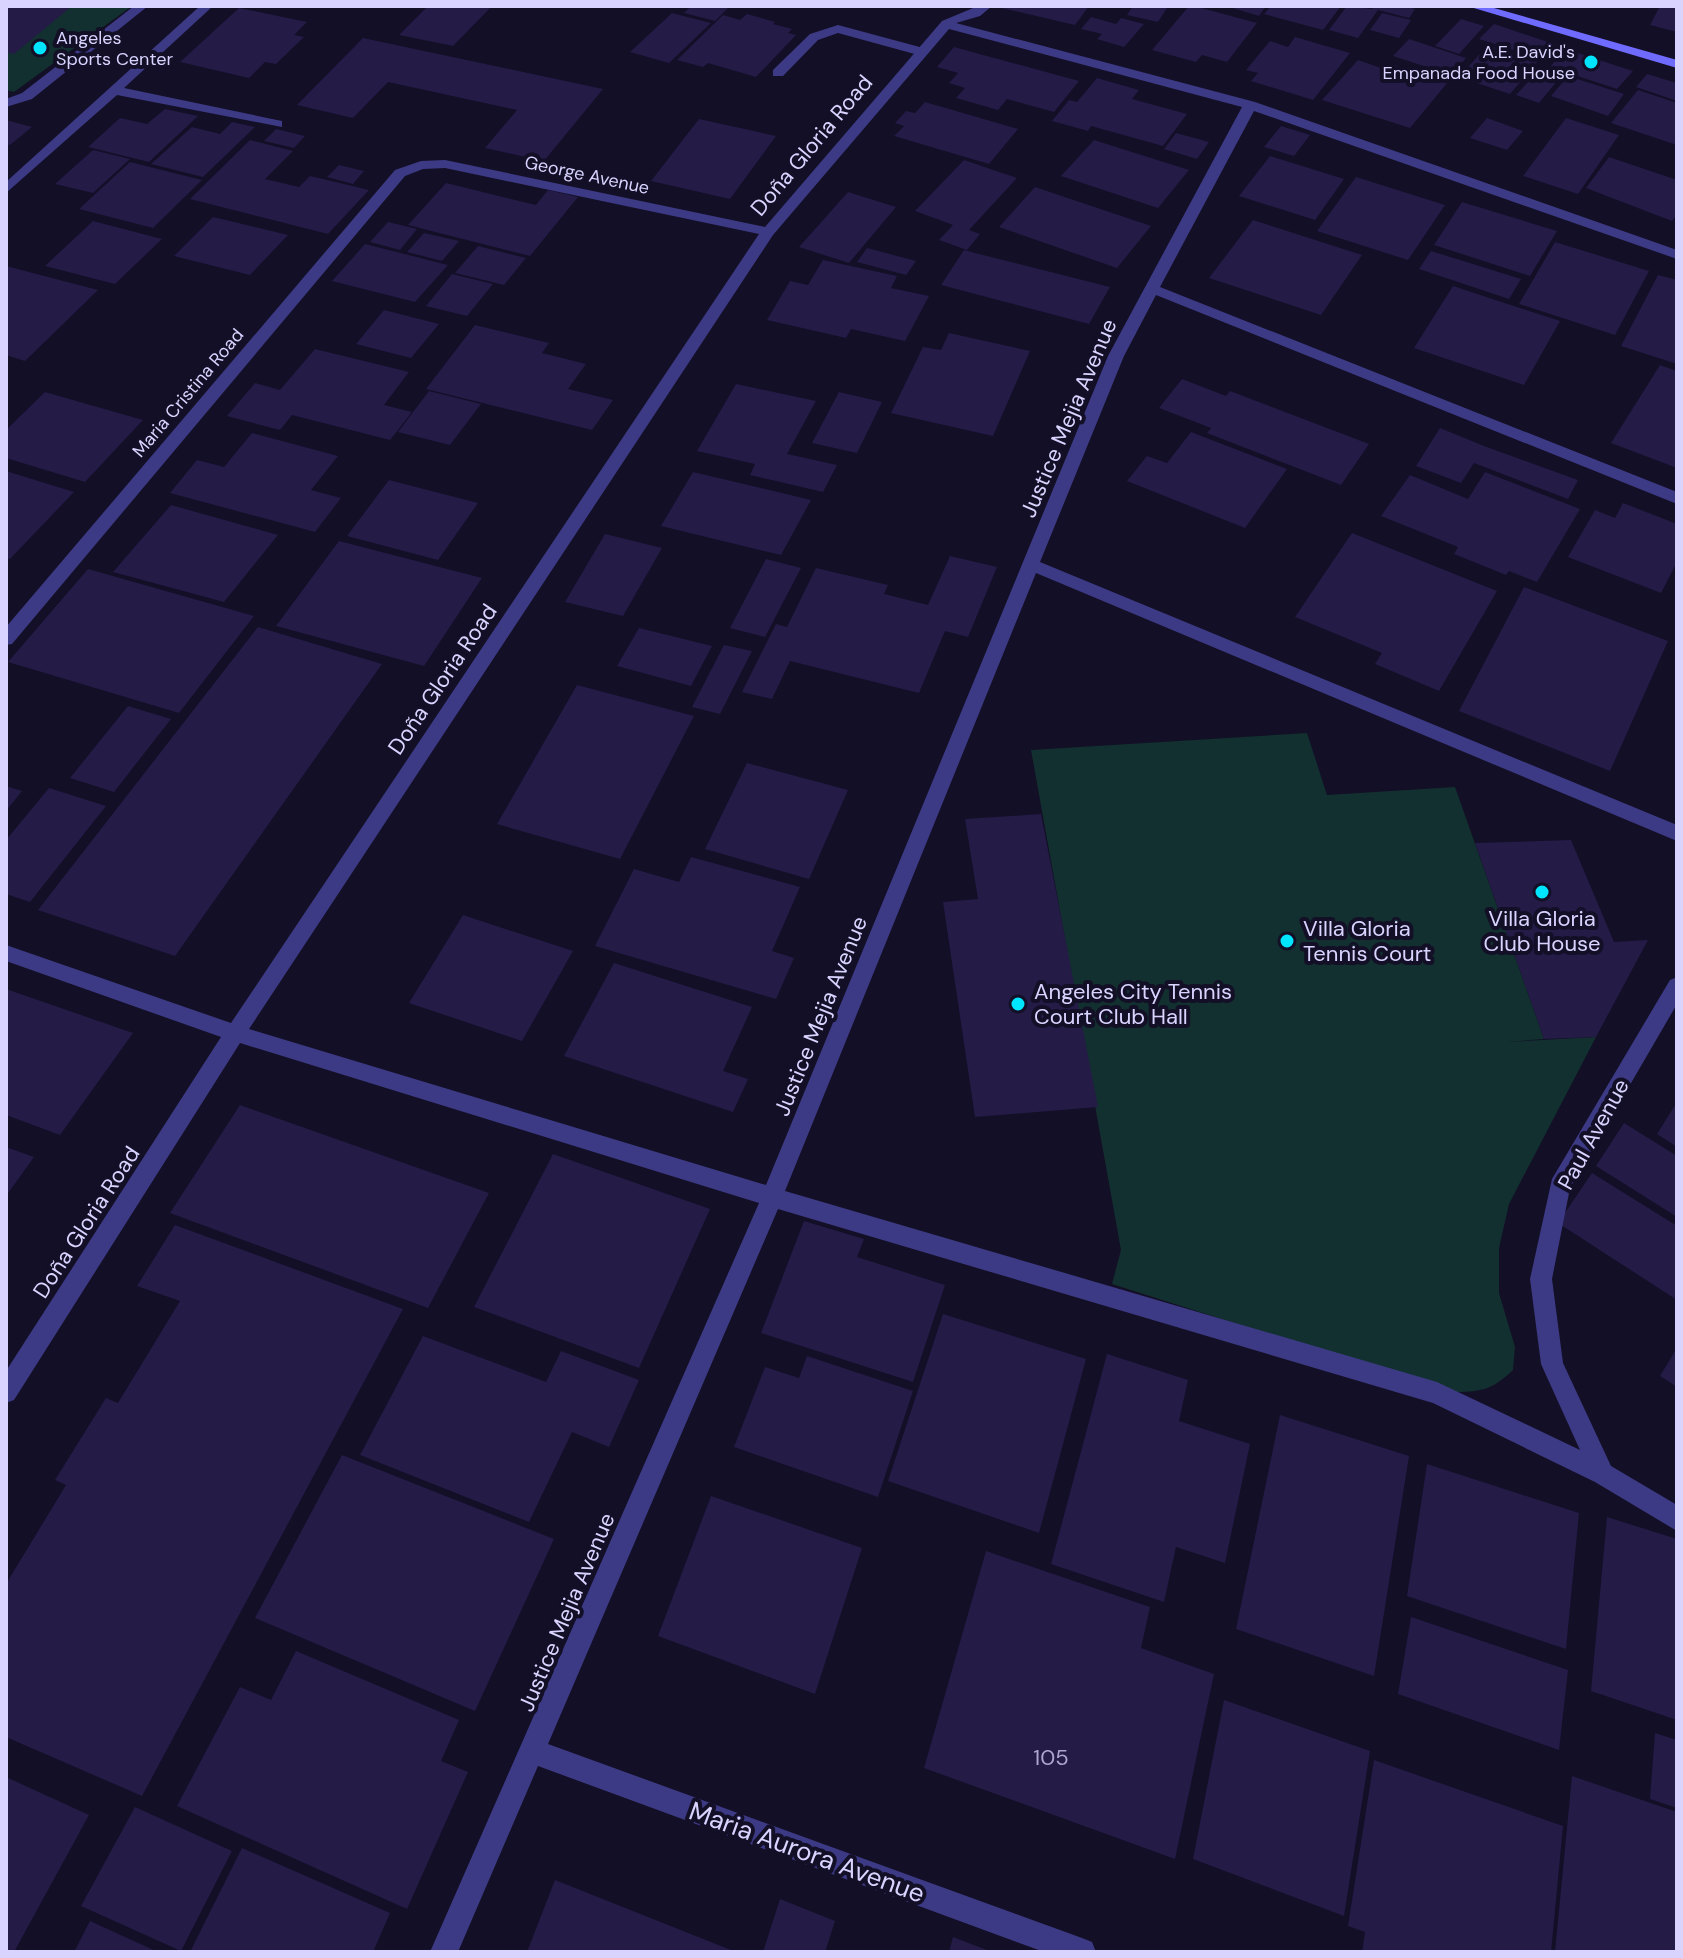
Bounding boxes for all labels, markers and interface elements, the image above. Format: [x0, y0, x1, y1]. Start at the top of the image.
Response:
place label: Angeles Sports Center [56, 26, 173, 71]
marker: Angeles Sports Center [31, 39, 49, 57]
place label: A.E. David's Empanada Food House [1383, 40, 1575, 85]
marker: A.E. David's Empanada Food House [1582, 53, 1600, 71]
street label: Doña Gloria Road [744, 69, 879, 222]
street label: George Avenue [522, 150, 652, 200]
street label: Justice Mejia Avenue [1013, 314, 1123, 522]
street label: Maria Cristina Road [127, 324, 249, 462]
street label: Doña Gloria Road [381, 598, 504, 760]
marker: Villa Gloria Club House [1533, 883, 1551, 901]
place label: Villa Gloria Club House [1483, 904, 1601, 958]
street label: Justice Mejia Avenue [767, 912, 874, 1120]
place label: Villa Gloria Tennis Court [1303, 914, 1431, 968]
marker: Villa Gloria Tennis Court [1278, 932, 1296, 950]
place label: Angeles City Tennis Court Club Hall [1034, 977, 1232, 1031]
marker: Angeles City Tennis Court Club Hall [1009, 995, 1027, 1013]
street label: Paul Avenue [1551, 1074, 1636, 1195]
street label: Doña Gloria Road [26, 1141, 146, 1304]
street label: Justice Mejia Avenue [511, 1508, 621, 1716]
house number: 105 [1033, 1743, 1069, 1772]
street label: Maria Aurora Avenue [684, 1794, 930, 1910]

